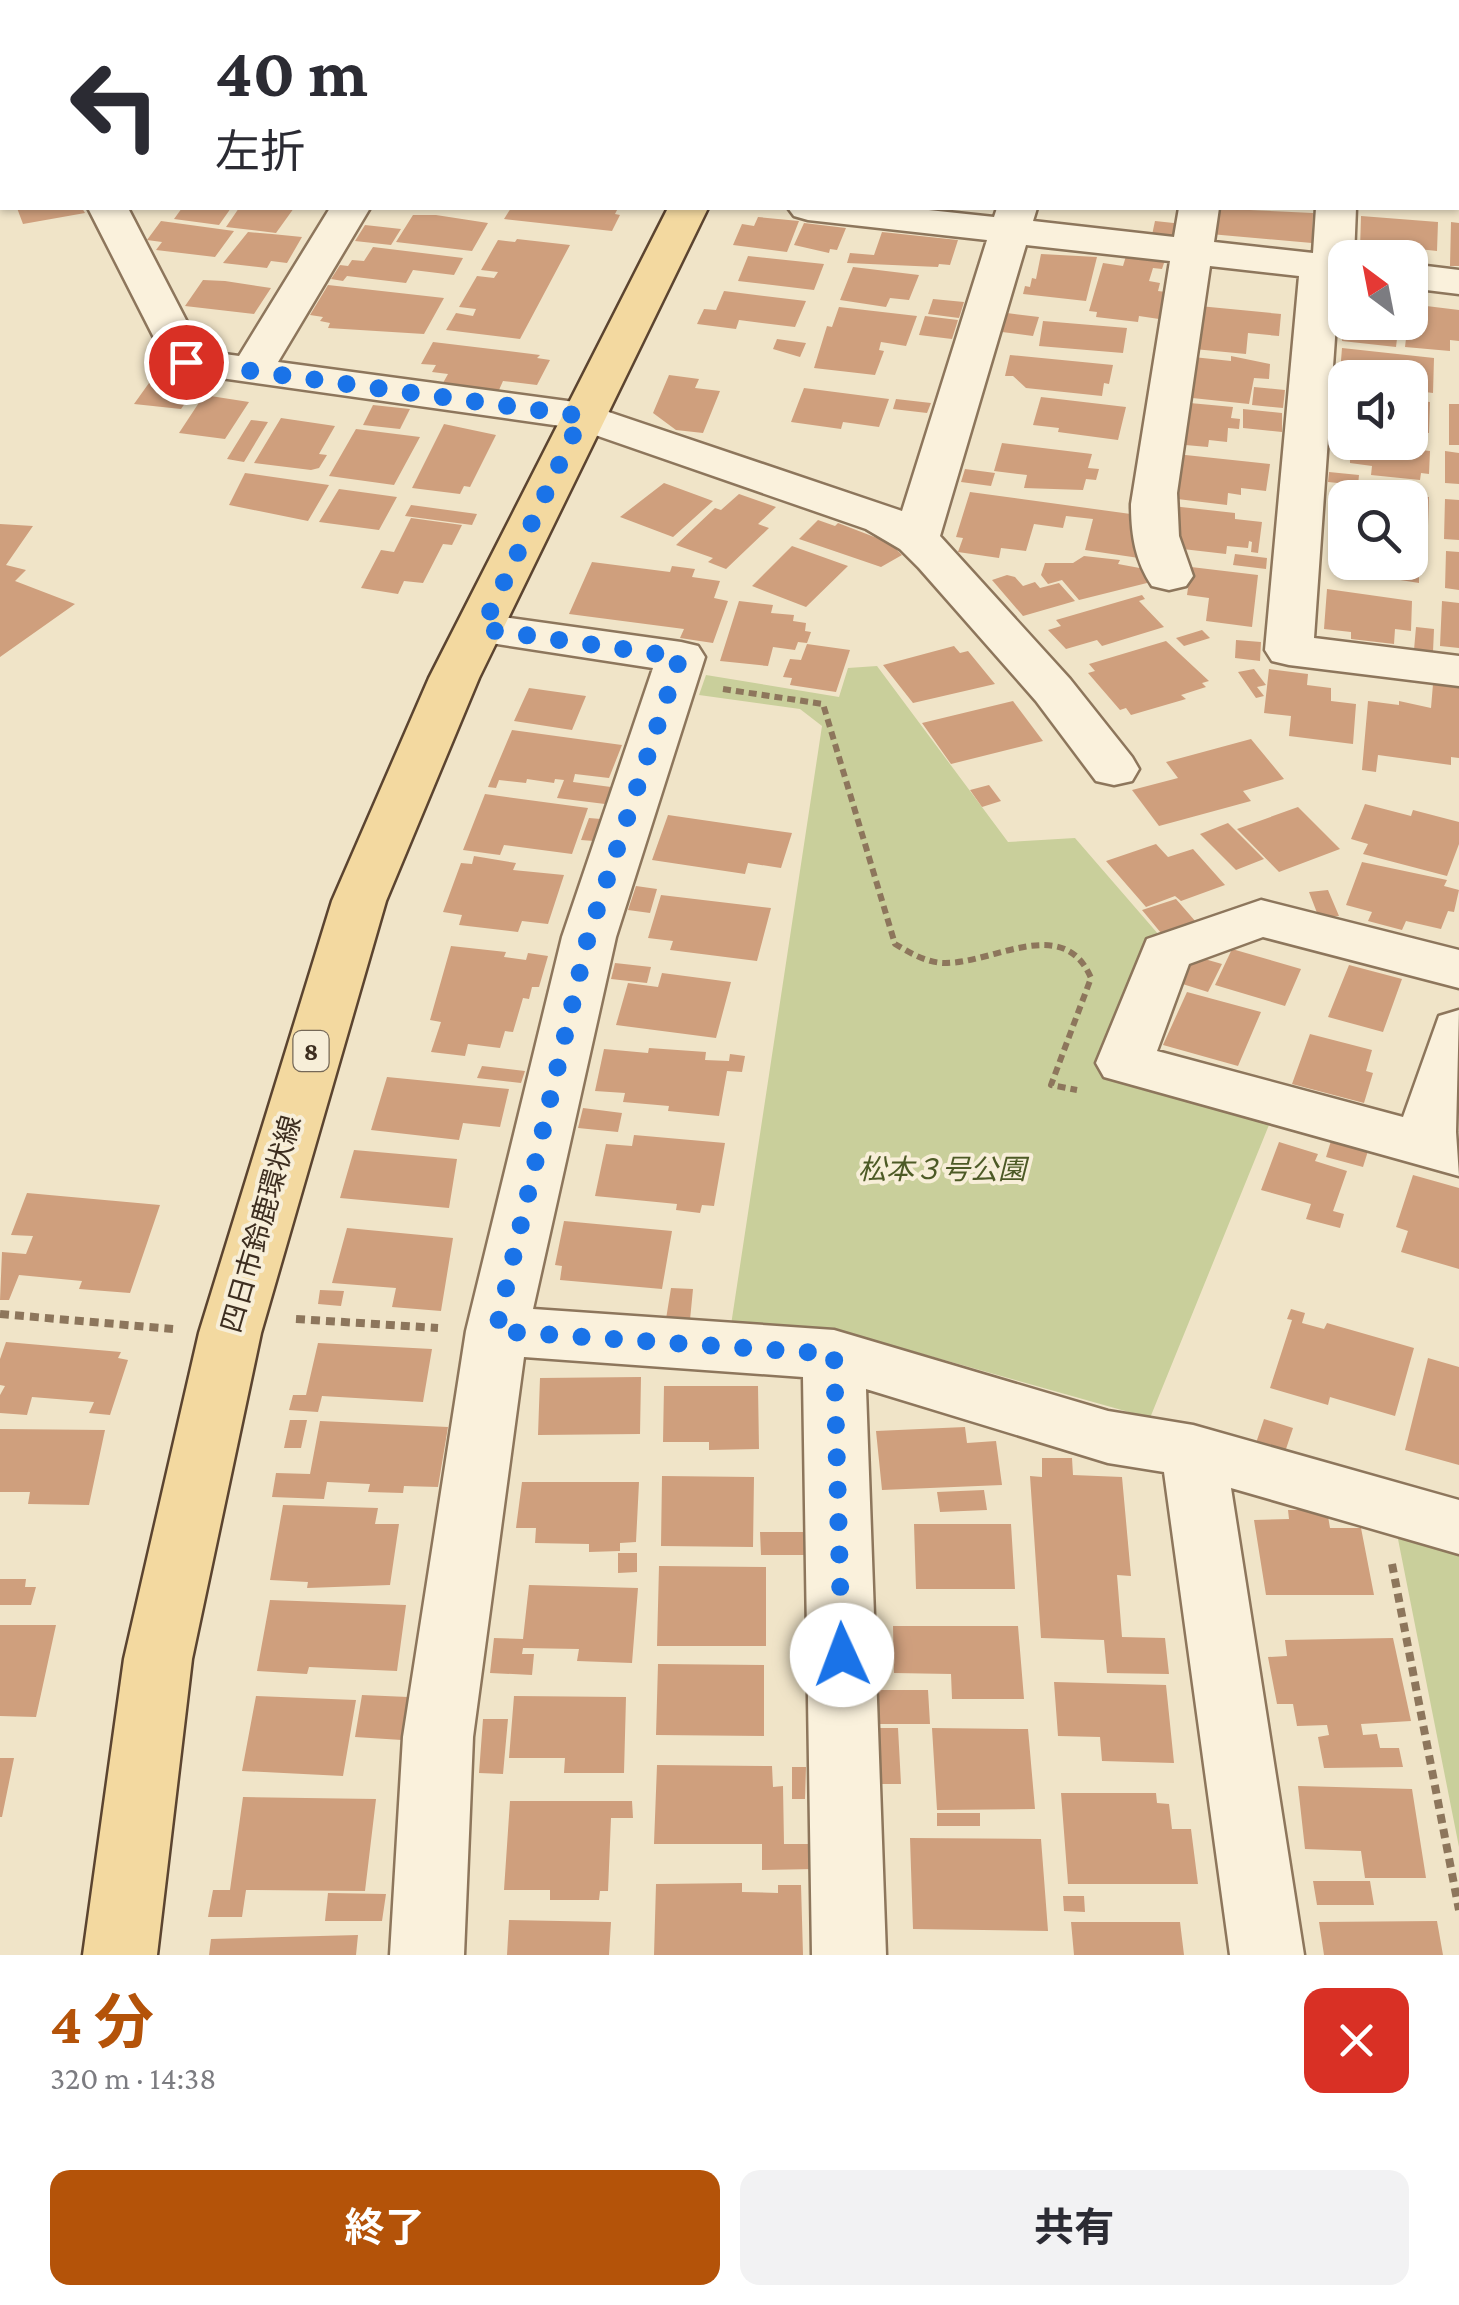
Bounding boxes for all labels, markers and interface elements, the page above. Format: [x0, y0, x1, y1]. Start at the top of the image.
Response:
text: 40 m [215, 33, 368, 111]
icon: left [50, 40, 180, 170]
text: 左折 [215, 127, 305, 177]
north arrow [1328, 240, 1428, 340]
map controls [1328, 240, 1428, 580]
pin [144, 320, 229, 405]
icon: arrive [159, 335, 214, 390]
button: sound [1328, 360, 1428, 460]
button: search [1328, 480, 1428, 580]
road number: 8 [294, 1031, 328, 1071]
street label: 四日市鈴鹿環状線 [215, 1112, 307, 1336]
park label: 松本３号公園 [858, 1154, 1030, 1185]
position arrow [790, 1603, 894, 1707]
button: close [1304, 1988, 1409, 2093]
text: 4 分 [50, 1989, 154, 2056]
text: 320 m · 14:38 [50, 2060, 216, 2096]
button: 終了 [50, 2170, 720, 2285]
button: 共有 [740, 2170, 1409, 2285]

